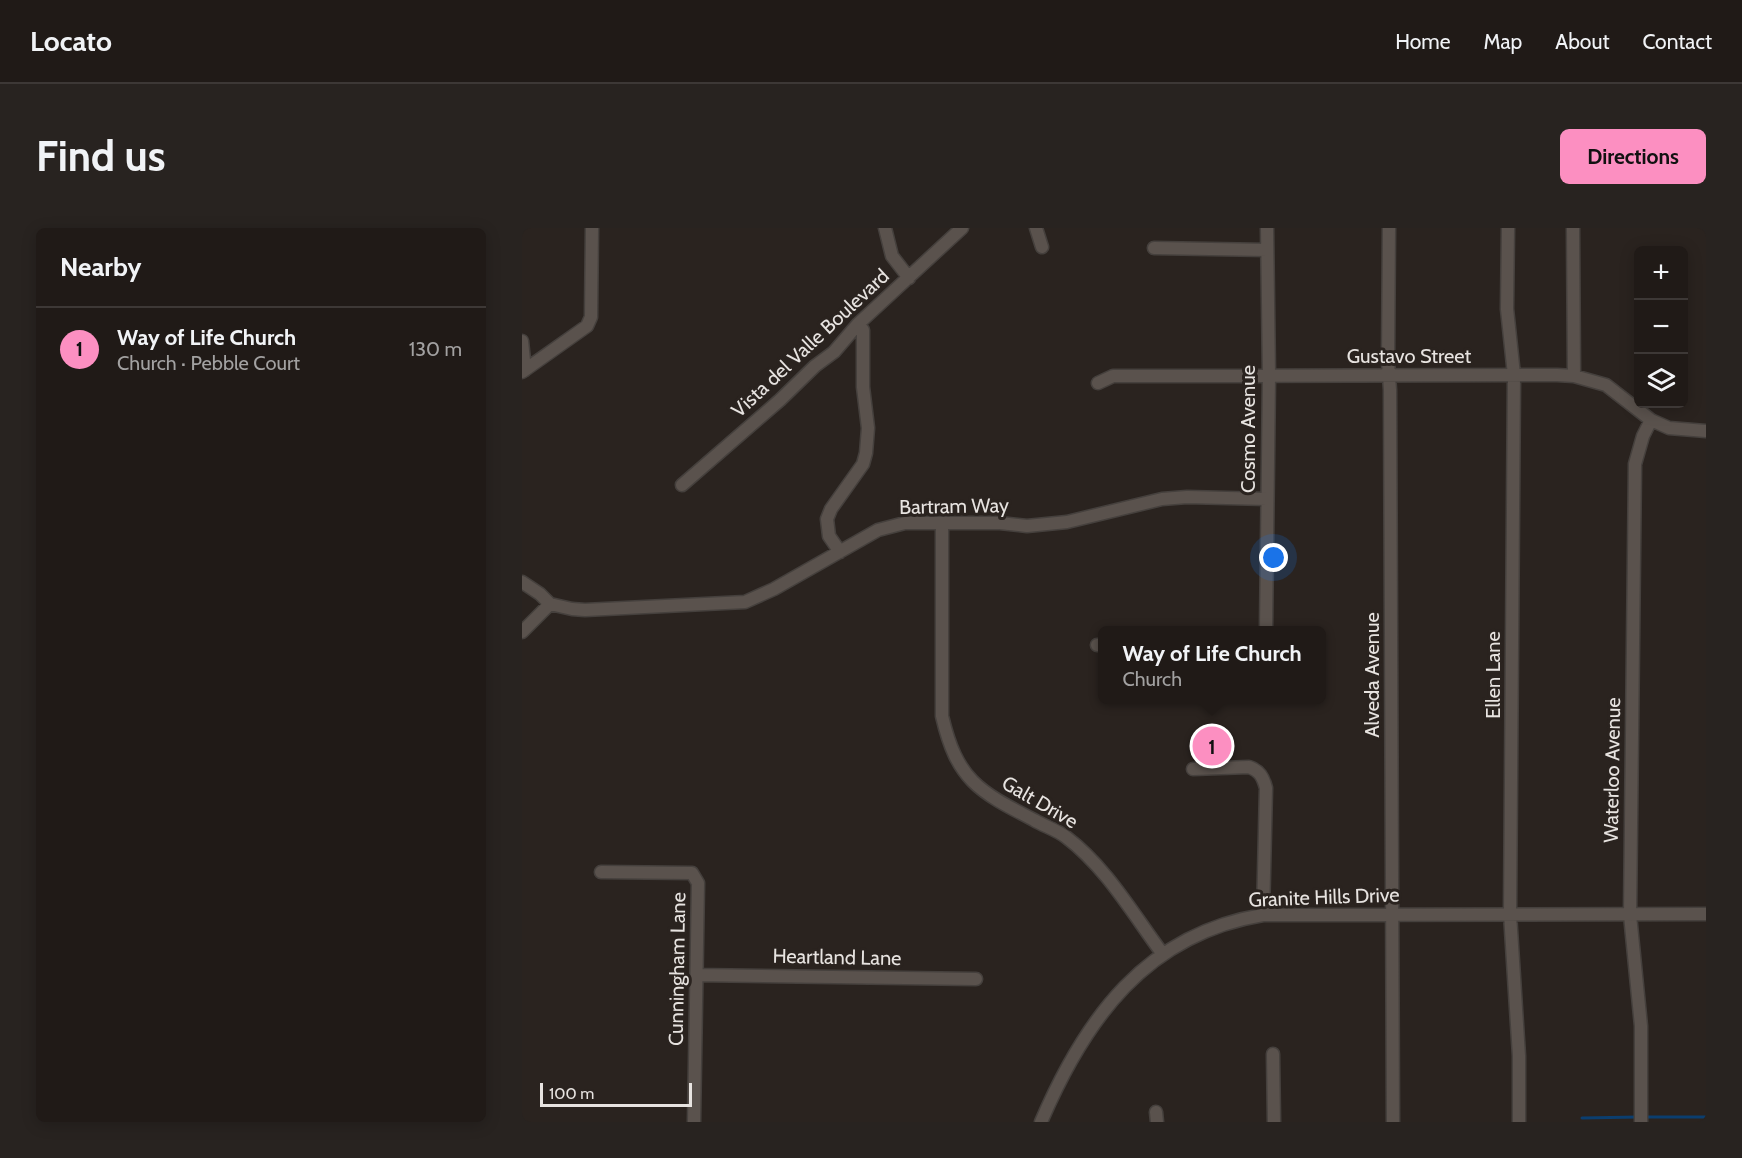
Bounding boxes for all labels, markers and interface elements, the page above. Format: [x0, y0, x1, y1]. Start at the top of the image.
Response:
text: Locato [30, 24, 112, 58]
text: Home [1395, 29, 1451, 54]
text: Map [1484, 29, 1522, 54]
text: About [1555, 29, 1609, 54]
text: Contact [1642, 29, 1712, 54]
button: Directions [1560, 129, 1706, 184]
text: Find us [36, 130, 165, 182]
map controls [1634, 246, 1688, 408]
button: + [1634, 246, 1688, 300]
text: Nearby [60, 251, 141, 283]
street label: Vista del Valle Boulevard [726, 264, 894, 422]
button: − [1634, 300, 1688, 354]
text: Way of Life Church [117, 324, 296, 351]
text: 1 [76, 337, 83, 361]
text: 130 m [409, 337, 462, 361]
street label: Gustavo Street [1347, 344, 1472, 368]
text: Church · Pebble Court [117, 351, 300, 375]
button: layers [1634, 354, 1688, 408]
street label: Cosmo Avenue [1236, 365, 1260, 493]
street label: Bartram Way [899, 493, 1009, 519]
your location [1259, 543, 1288, 572]
street label: Alveda Avenue [1360, 612, 1384, 738]
popup [1098, 626, 1326, 704]
street label: Ellen Lane [1481, 631, 1505, 719]
text: Way of Life Church [1122, 640, 1302, 667]
text: Church [1122, 667, 1182, 691]
street label: Waterloo Avenue [1599, 697, 1625, 843]
pin: 1 [1192, 724, 1232, 768]
street label: Galt Drive [998, 771, 1082, 833]
street label: Granite Hills Drive [1248, 882, 1400, 912]
street label: Cunningham Lane [664, 892, 690, 1046]
street label: Heartland Lane [772, 944, 902, 970]
scale bar [540, 1080, 692, 1108]
text: 100 m [549, 1084, 594, 1103]

